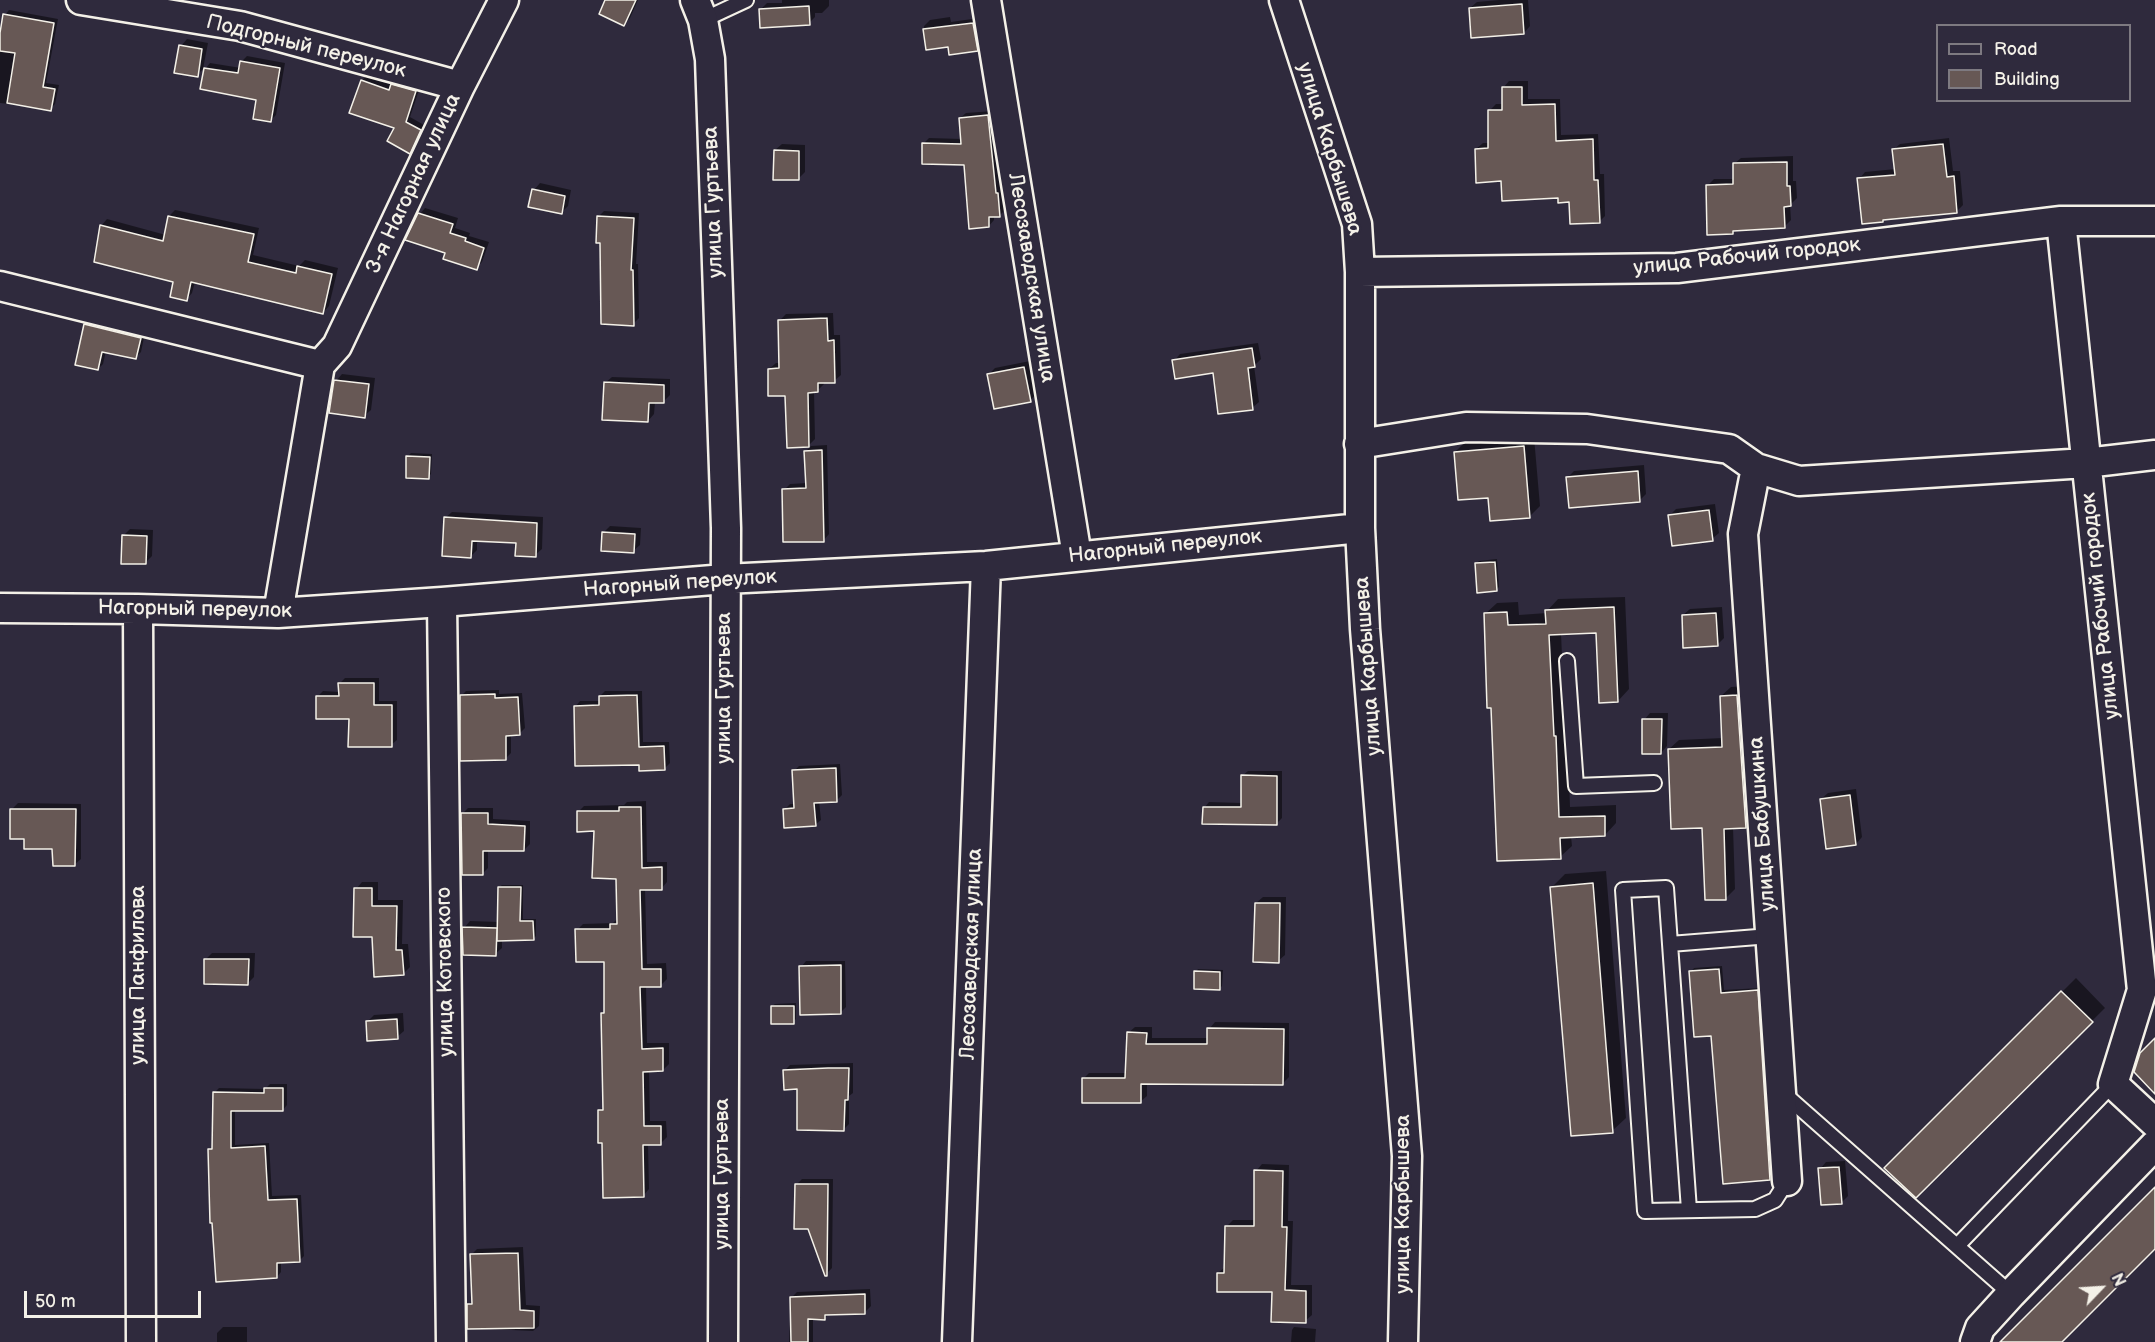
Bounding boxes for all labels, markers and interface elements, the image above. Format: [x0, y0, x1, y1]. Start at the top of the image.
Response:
street label: Подгорный переулок [203, 10, 409, 84]
legend [1936, 24, 2131, 102]
text: Road [1994, 39, 2038, 60]
street label: улица Карбышева [1291, 60, 1367, 238]
text: Building [1994, 69, 2060, 90]
street label: 3-я Нагорная улица [361, 90, 467, 278]
street label: улица Гуртьева [699, 126, 729, 278]
street label: Лесозаводская улица [1002, 171, 1060, 385]
street label: улица Рабочий городок [1632, 233, 1862, 281]
street label: улица Рабочий городок [2077, 491, 2125, 721]
street label: Нагорный переулок [1067, 524, 1263, 570]
street label: Нагорный переулок [582, 565, 778, 603]
street label: улица Карбышева [1350, 576, 1388, 756]
street label: Нагорный переулок [98, 596, 292, 624]
street label: улица Гуртьева [712, 612, 738, 764]
street label: улица Бабушкина [1744, 736, 1782, 912]
street label: Лесозаводская улица [956, 848, 988, 1060]
street label: улица Панфилова [126, 885, 152, 1065]
street label: улица Котовского [432, 887, 460, 1057]
street label: улица Гуртьева [710, 1098, 736, 1250]
street label: улица Карбышева [1391, 1114, 1417, 1294]
north arrow [2071, 1258, 2131, 1318]
text: N [2107, 1271, 2129, 1290]
scale bar [27, 1279, 204, 1317]
text: 50 m [35, 1291, 76, 1312]

